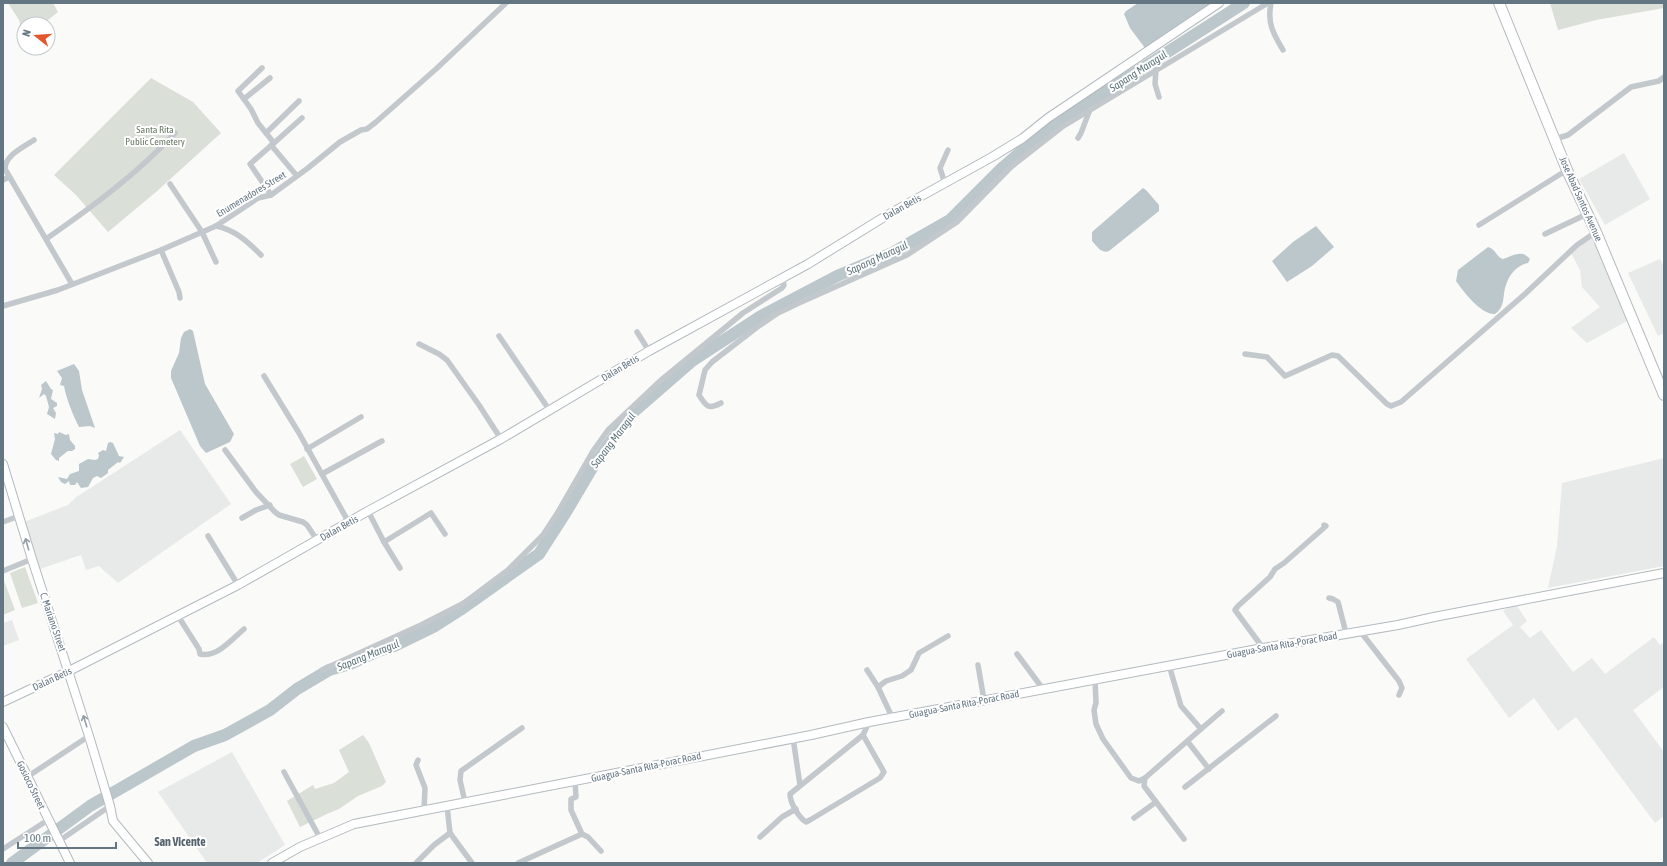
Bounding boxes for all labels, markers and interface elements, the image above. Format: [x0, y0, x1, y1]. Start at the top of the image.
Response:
north arrow [16, 16, 56, 56]
text: N [20, 28, 33, 38]
water label: Sapang Maragul [1106, 48, 1169, 95]
park label: Santa Rita Public Cemetery [125, 124, 185, 147]
street label: Jose Abad Santos Avenue [1557, 155, 1605, 243]
street label: Enumenadores Street [214, 169, 288, 219]
street label: Dalan Betis [881, 192, 923, 222]
water label: Sapang Maragul [844, 239, 910, 278]
street label: Dalan Betis [599, 352, 641, 383]
water label: Sapang Maragul [588, 410, 638, 471]
street label: Dalan Betis [318, 513, 360, 543]
one-way arrow [23, 538, 31, 551]
street label: C. Mariano Street [38, 591, 68, 653]
street label: Guagua-Santa Rita-Porac Road [1226, 630, 1338, 660]
water label: Sapang Maragul [334, 637, 401, 673]
street label: Dalan Betis [31, 665, 74, 693]
street label: Guagua-Santa Rita-Porac Road [908, 688, 1020, 720]
one-way arrow [81, 715, 88, 728]
street label: Guagua-Santa Rita-Porac Road [590, 750, 702, 784]
street label: Gosioco Street [15, 759, 47, 811]
scale bar [18, 824, 116, 850]
text: 100 m [24, 831, 51, 845]
district label: San Vicente [154, 835, 206, 849]

